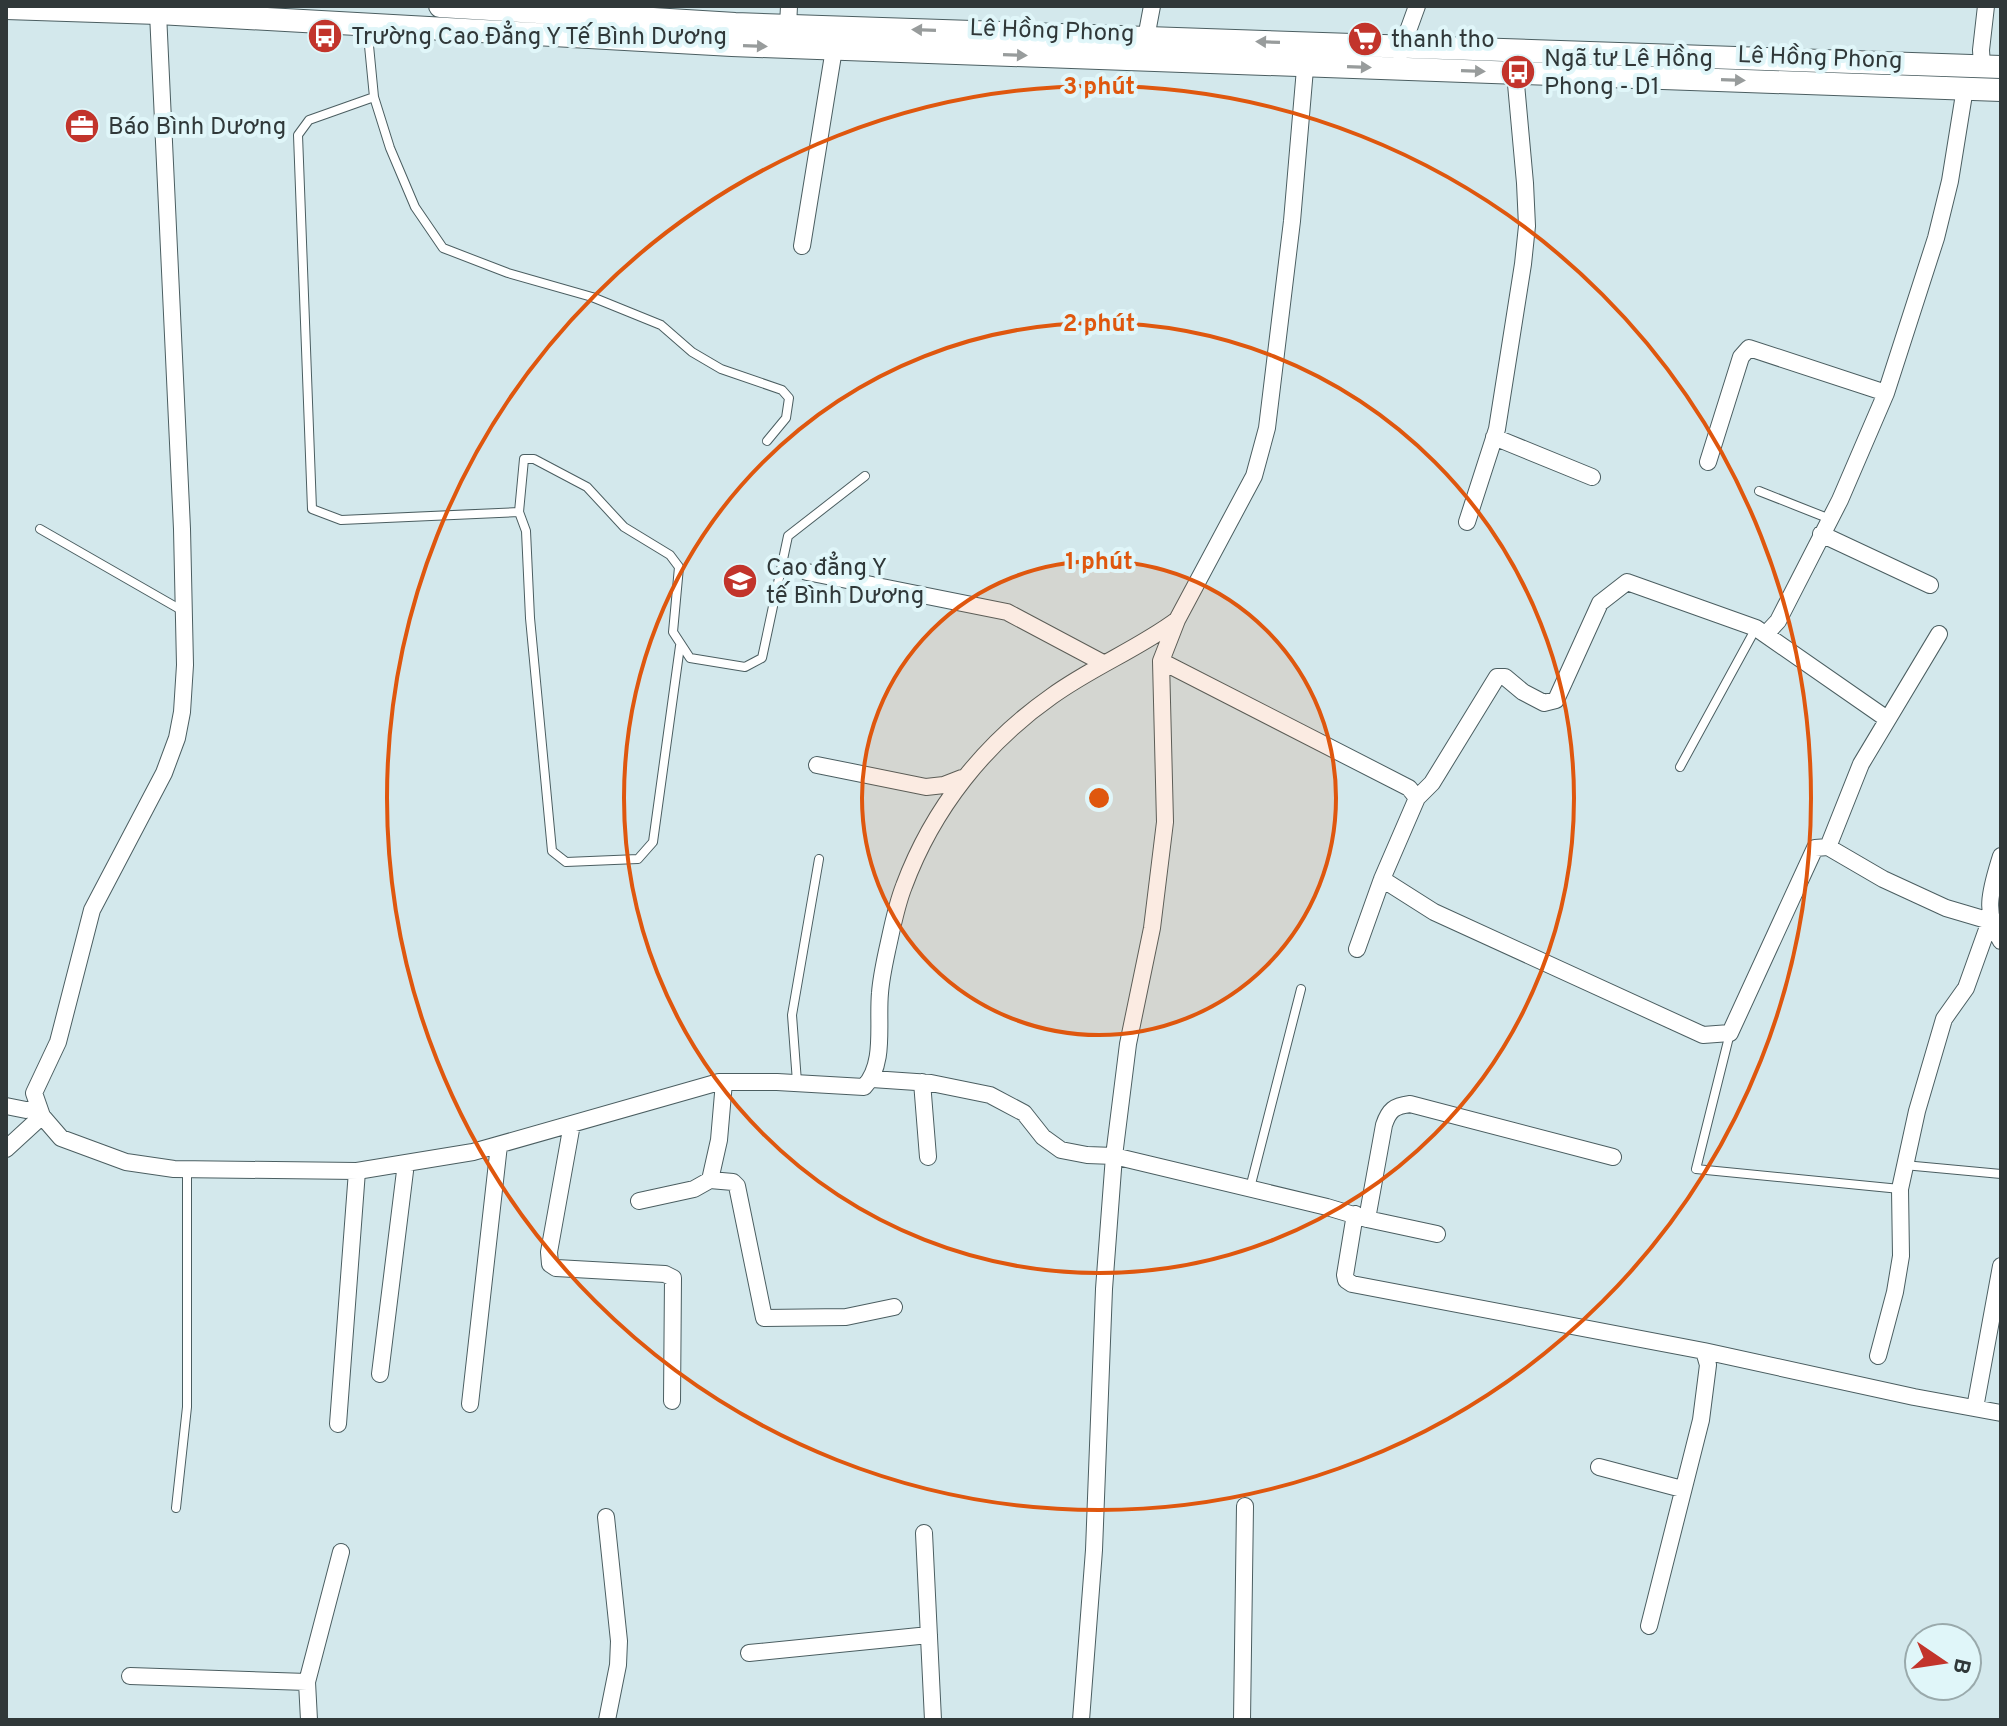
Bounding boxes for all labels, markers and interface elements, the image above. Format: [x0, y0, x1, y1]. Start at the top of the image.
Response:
street label: Lê Hồng Phong [969, 13, 1135, 50]
bus stop icon: Trường Cao Đẳng Y Tế Bình Dương [306, 17, 344, 55]
place label: Trường Cao Đẳng Y Tế Bình Dương [351, 20, 727, 53]
supermarket icon: thanh tho [1346, 20, 1384, 58]
one-way arrow [911, 24, 936, 37]
place label: thanh tho [1391, 26, 1495, 56]
one-way arrow [1255, 35, 1280, 48]
one-way arrow [743, 40, 768, 53]
street label: Lê Hồng Phong [1737, 40, 1903, 77]
place label: Ngã tư Lê Hồng Phong - D1 [1544, 44, 1713, 103]
one-way arrow [1003, 49, 1028, 62]
bus stop icon: Ngã tư Lê Hồng Phong - D1 [1499, 53, 1537, 91]
one-way arrow [1347, 61, 1372, 74]
one-way arrow [1461, 65, 1486, 78]
text: 3 phút [1063, 73, 1135, 103]
one-way arrow [1721, 74, 1746, 87]
office icon: Báo Bình Dương [63, 107, 101, 145]
place label: Báo Bình Dương [108, 113, 286, 143]
text: 2 phút [1063, 310, 1135, 340]
text: 1 phút [1065, 548, 1133, 578]
place label: Cao đẳng Y tế Bình Dương [766, 551, 924, 612]
school or university icon: Cao đẳng Y tế Bình Dương [721, 562, 759, 600]
centre of rings [1085, 784, 1113, 812]
north arrow [1903, 1622, 1983, 1702]
text: B [1945, 1656, 1975, 1676]

